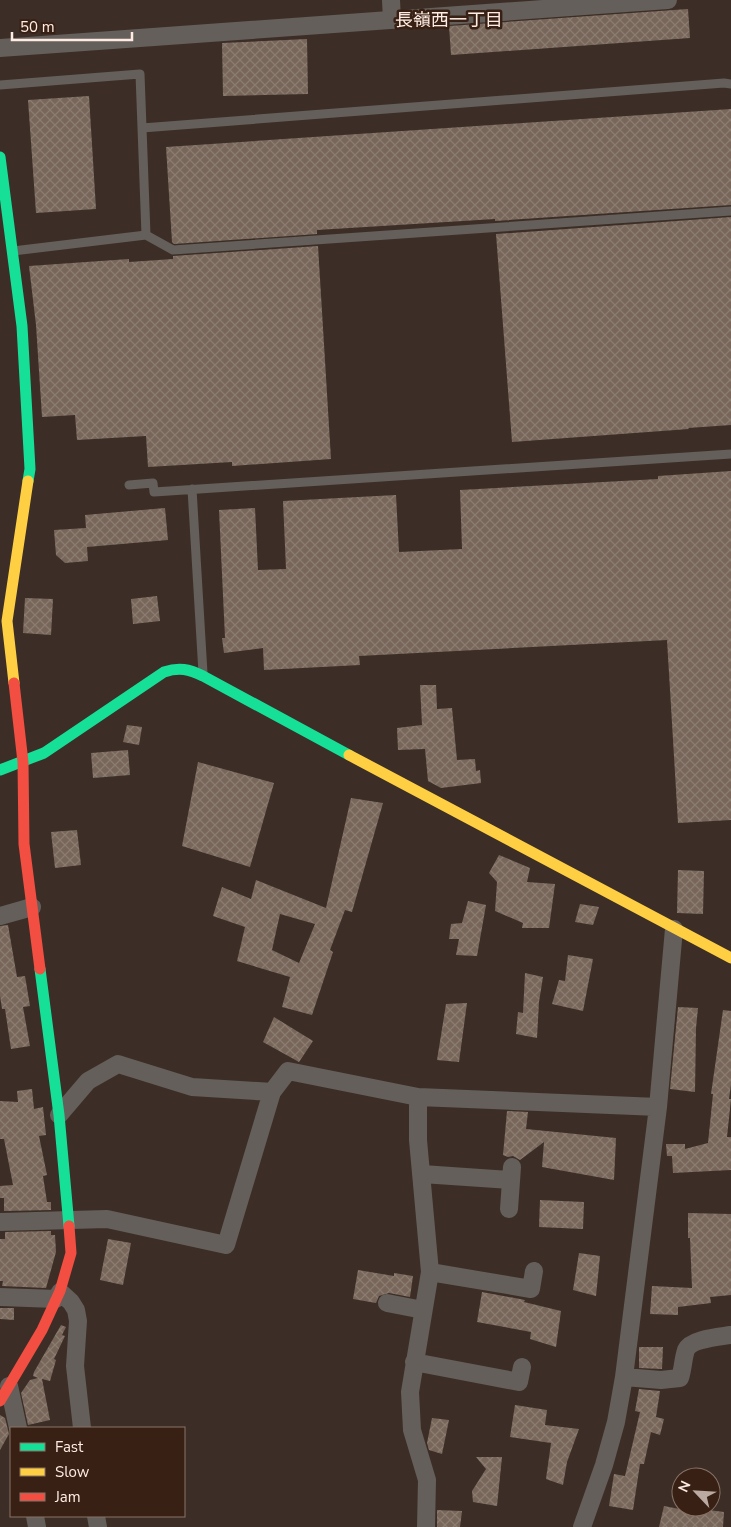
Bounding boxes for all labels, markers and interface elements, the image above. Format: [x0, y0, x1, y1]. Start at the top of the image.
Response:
district label: 長嶺西一丁目 [395, 8, 503, 32]
scale bar [12, 10, 132, 42]
text: 50 m [20, 17, 55, 37]
legend [10, 1427, 185, 1517]
text: Fast [55, 1437, 84, 1457]
text: Slow [55, 1462, 90, 1482]
north arrow [671, 1467, 721, 1517]
text: N [674, 1478, 695, 1495]
text: Jam [54, 1487, 81, 1507]

